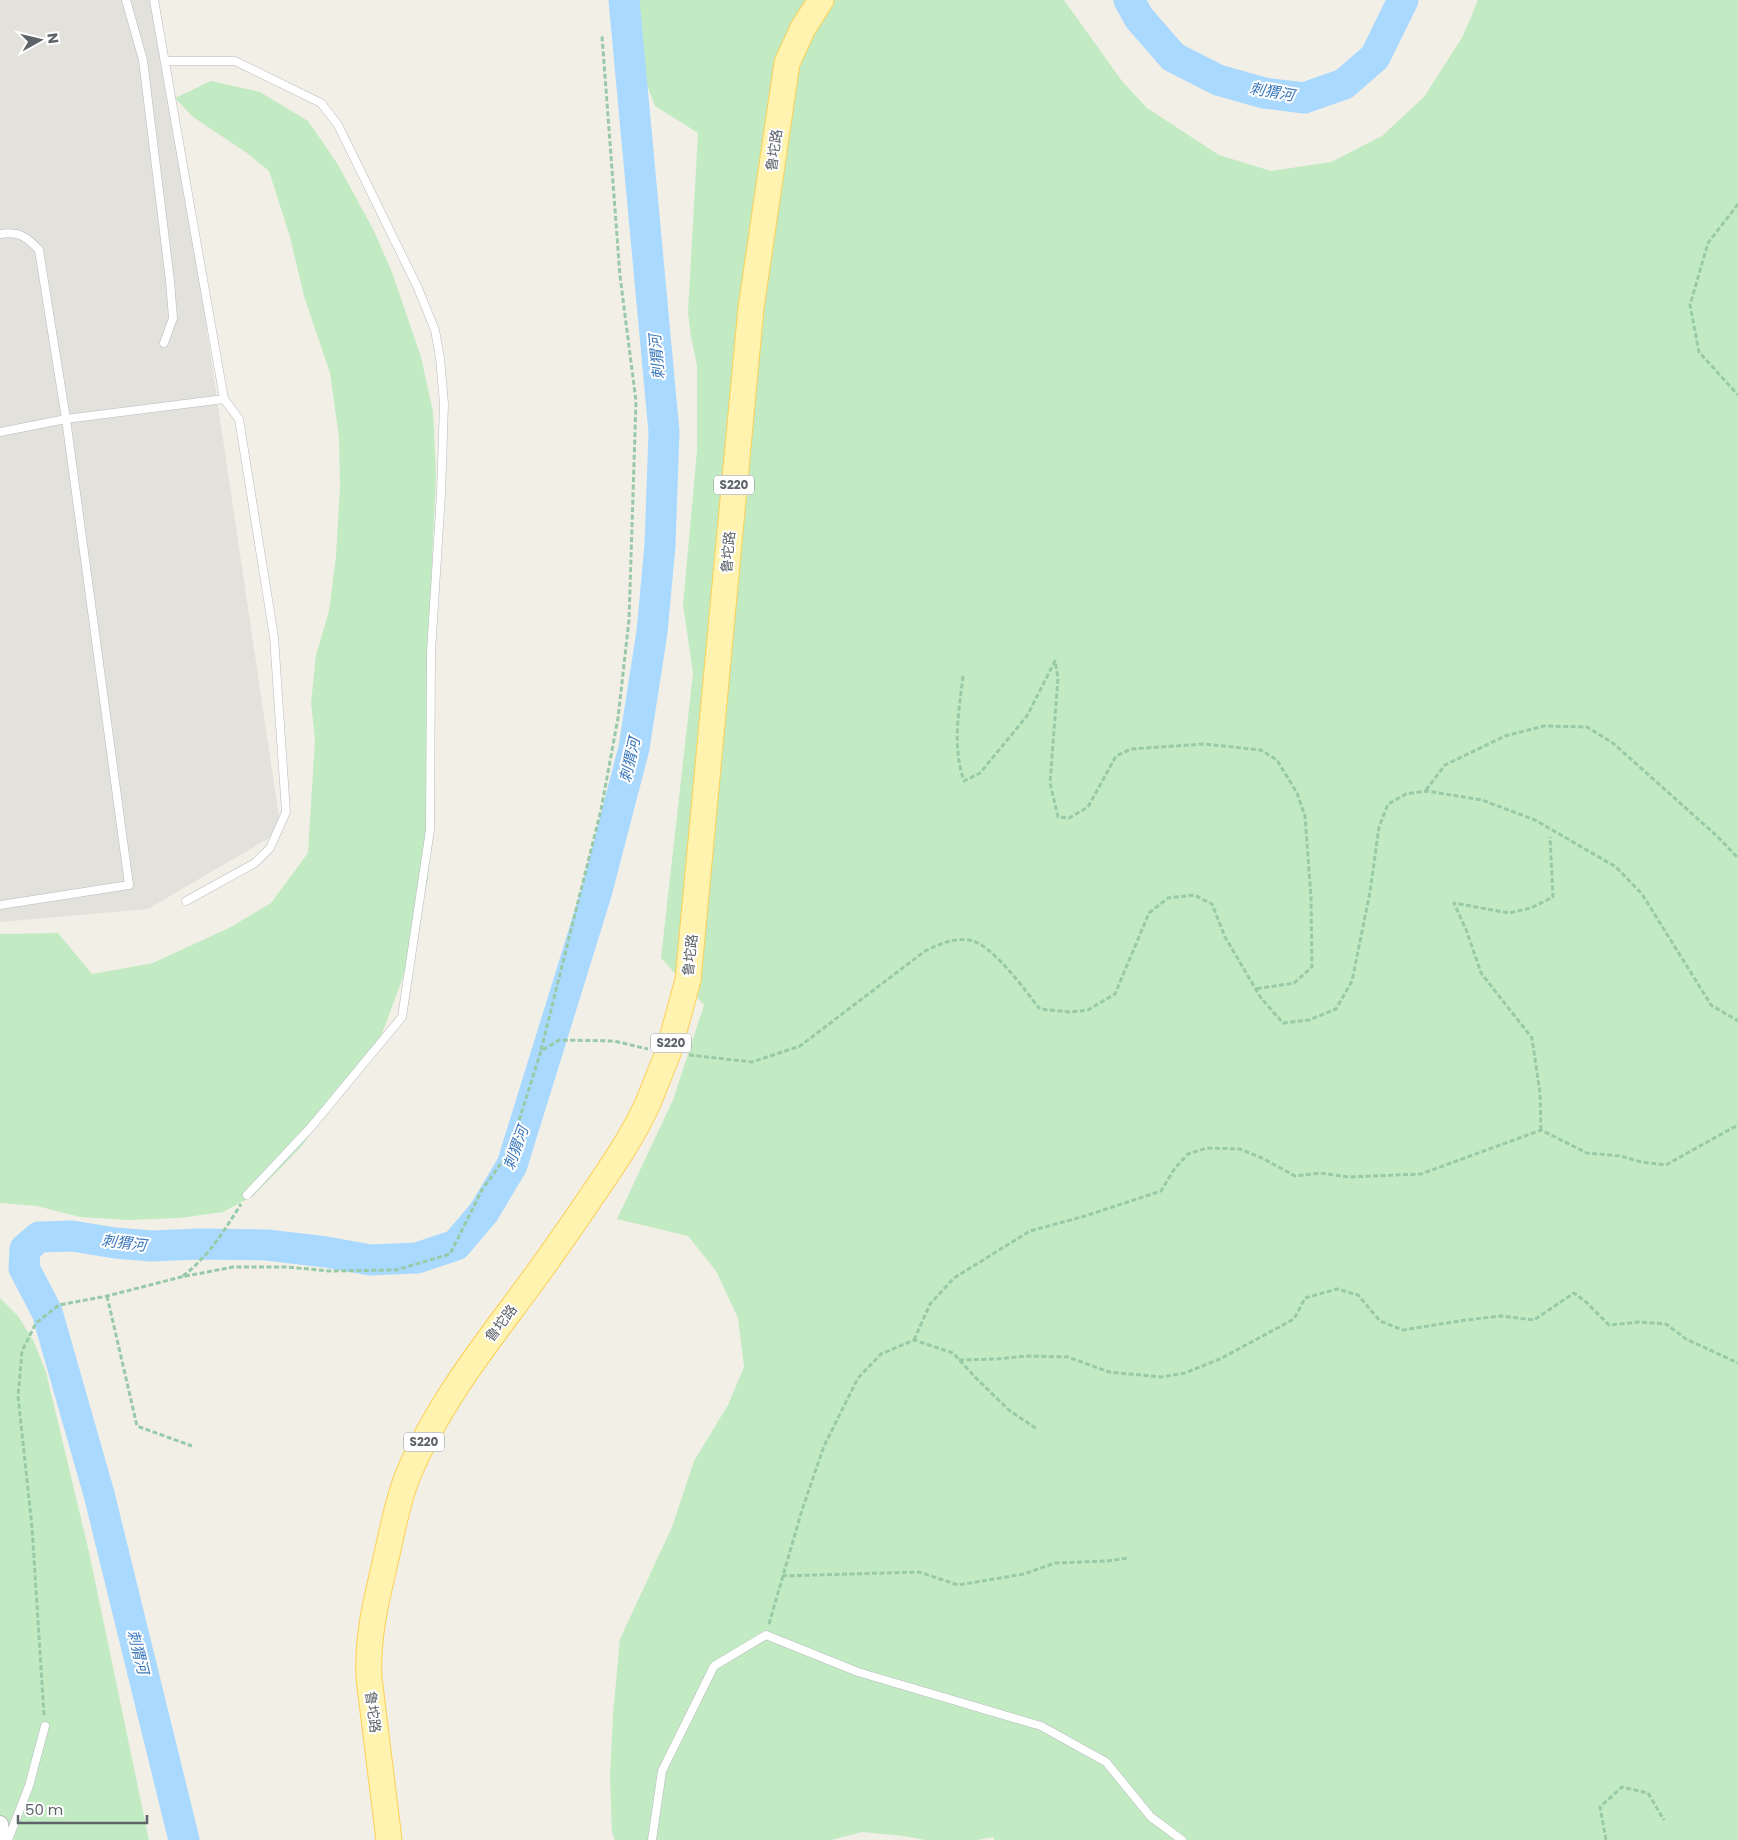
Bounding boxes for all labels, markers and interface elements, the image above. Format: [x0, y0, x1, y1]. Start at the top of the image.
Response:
north arrow [15, 15, 65, 65]
text: N [42, 32, 64, 45]
water label: 刺猬河 [1248, 77, 1299, 106]
street label: 鲁坨路 [761, 128, 787, 172]
water label: 刺猬河 [644, 331, 669, 380]
road number: S220 [714, 476, 754, 494]
street label: 鲁坨路 [716, 530, 740, 574]
water label: 刺猬河 [614, 733, 645, 784]
street label: 鲁坨路 [678, 933, 702, 977]
road number: S220 [651, 1034, 691, 1052]
water label: 刺猬河 [498, 1120, 534, 1173]
water label: 刺猬河 [100, 1229, 151, 1256]
street label: 鲁坨路 [480, 1300, 522, 1346]
road number: S220 [404, 1432, 444, 1451]
water label: 刺猬河 [123, 1627, 155, 1679]
street label: 鲁坨路 [361, 1690, 385, 1734]
scale bar [18, 1792, 146, 1824]
text: 50 m [25, 1799, 63, 1820]

